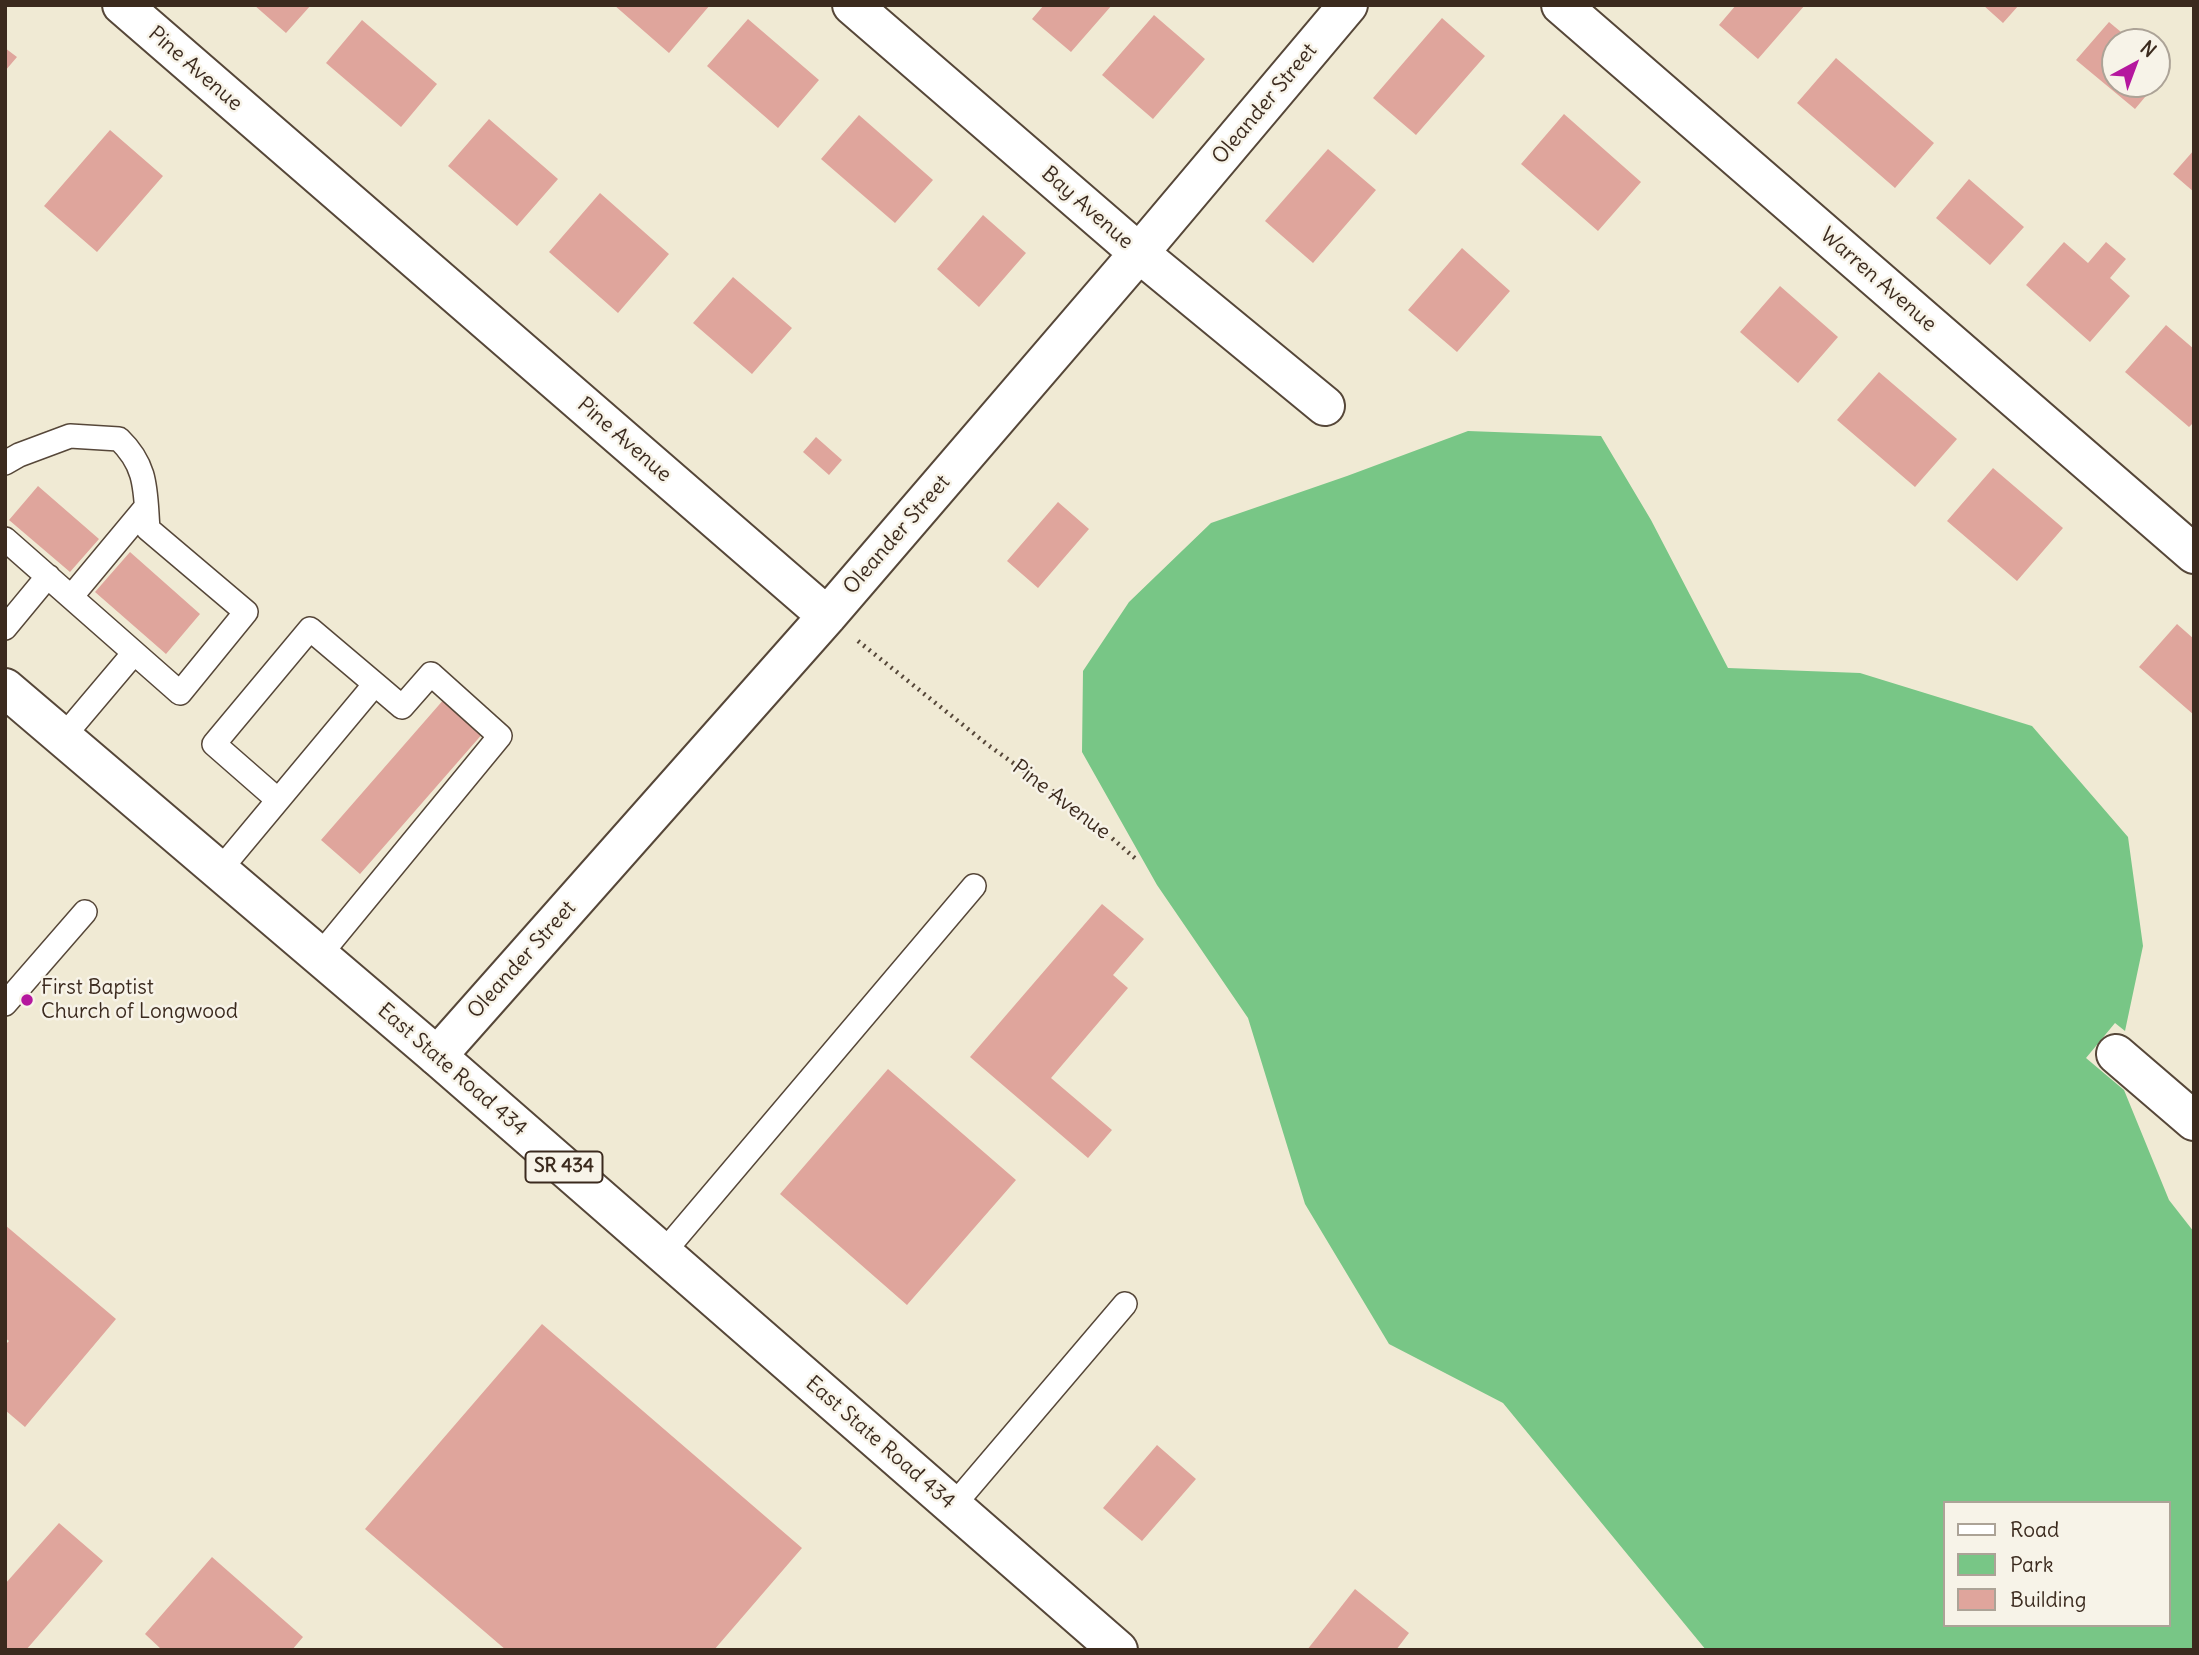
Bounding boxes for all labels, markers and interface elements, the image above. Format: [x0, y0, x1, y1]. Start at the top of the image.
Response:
street label: Pine Avenue [143, 21, 247, 117]
north arrow [2101, 28, 2171, 98]
text: N [2136, 35, 2161, 62]
street label: Oleander Street [1207, 39, 1323, 169]
street label: Bay Avenue [1036, 161, 1138, 255]
street label: Warren Avenue [1815, 223, 1941, 337]
street label: Pine Avenue [572, 392, 676, 488]
street label: Oleander Street [838, 470, 956, 600]
street label: Pine Avenue [1007, 755, 1115, 845]
street label: Oleander Street [463, 896, 581, 1024]
place label: First Baptist Church of Longwood [41, 975, 238, 1025]
marker: First Baptist Church of Longwood [19, 992, 35, 1008]
street label: East State Road 434 [372, 998, 532, 1142]
road number: SR 434 [526, 1152, 602, 1182]
street label: East State Road 434 [800, 1371, 960, 1515]
legend [1944, 1501, 2171, 1627]
text: Road [2010, 1516, 2059, 1543]
text: Park [2010, 1551, 2053, 1578]
text: Building [2010, 1586, 2086, 1613]

